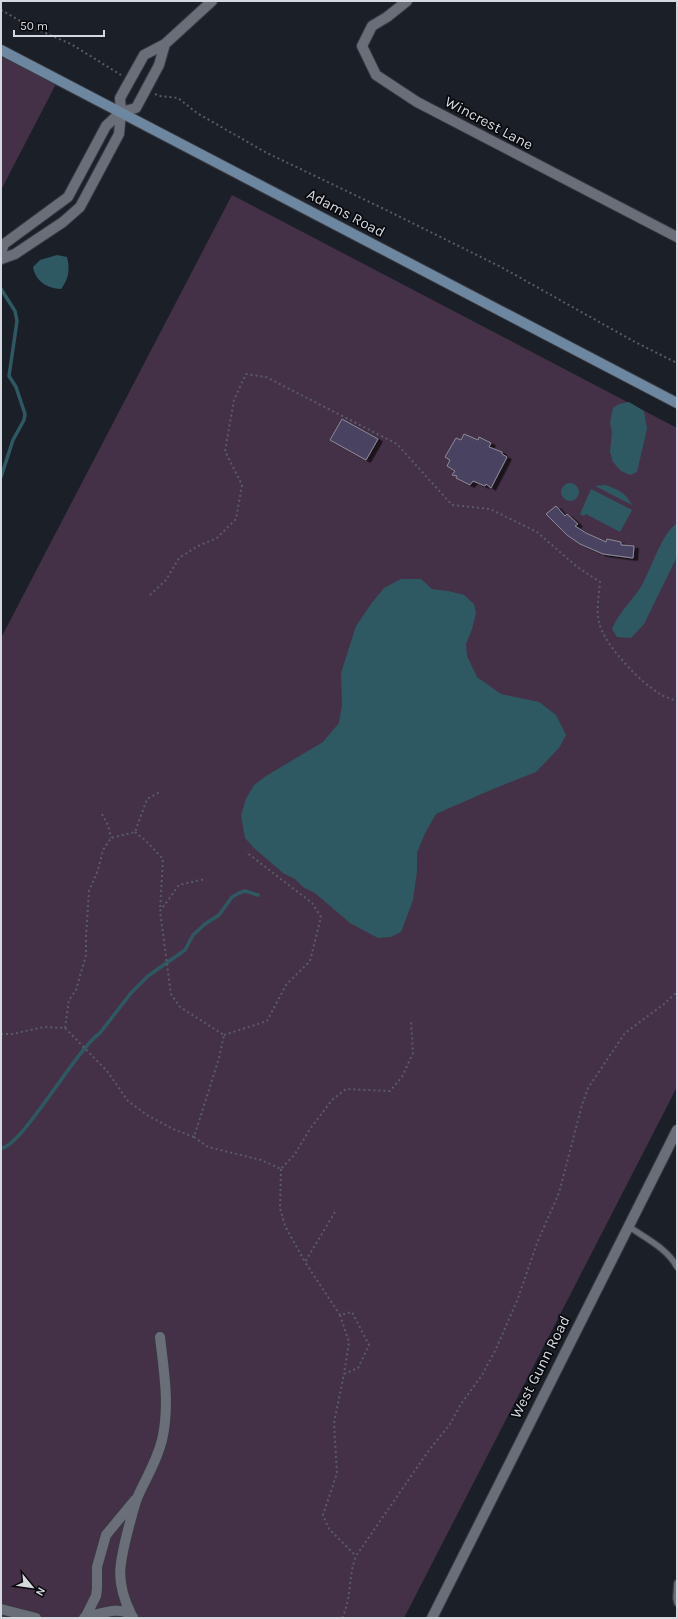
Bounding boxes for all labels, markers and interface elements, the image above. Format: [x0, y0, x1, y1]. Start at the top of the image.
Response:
scale bar [14, 12, 104, 38]
text: 50 m [20, 19, 48, 33]
street label: Wincrest Lane [442, 92, 536, 154]
street label: Adams Road [304, 185, 388, 241]
street label: West Gunn Road [506, 1313, 574, 1421]
north arrow [12, 1567, 52, 1607]
text: N [33, 1585, 48, 1598]

